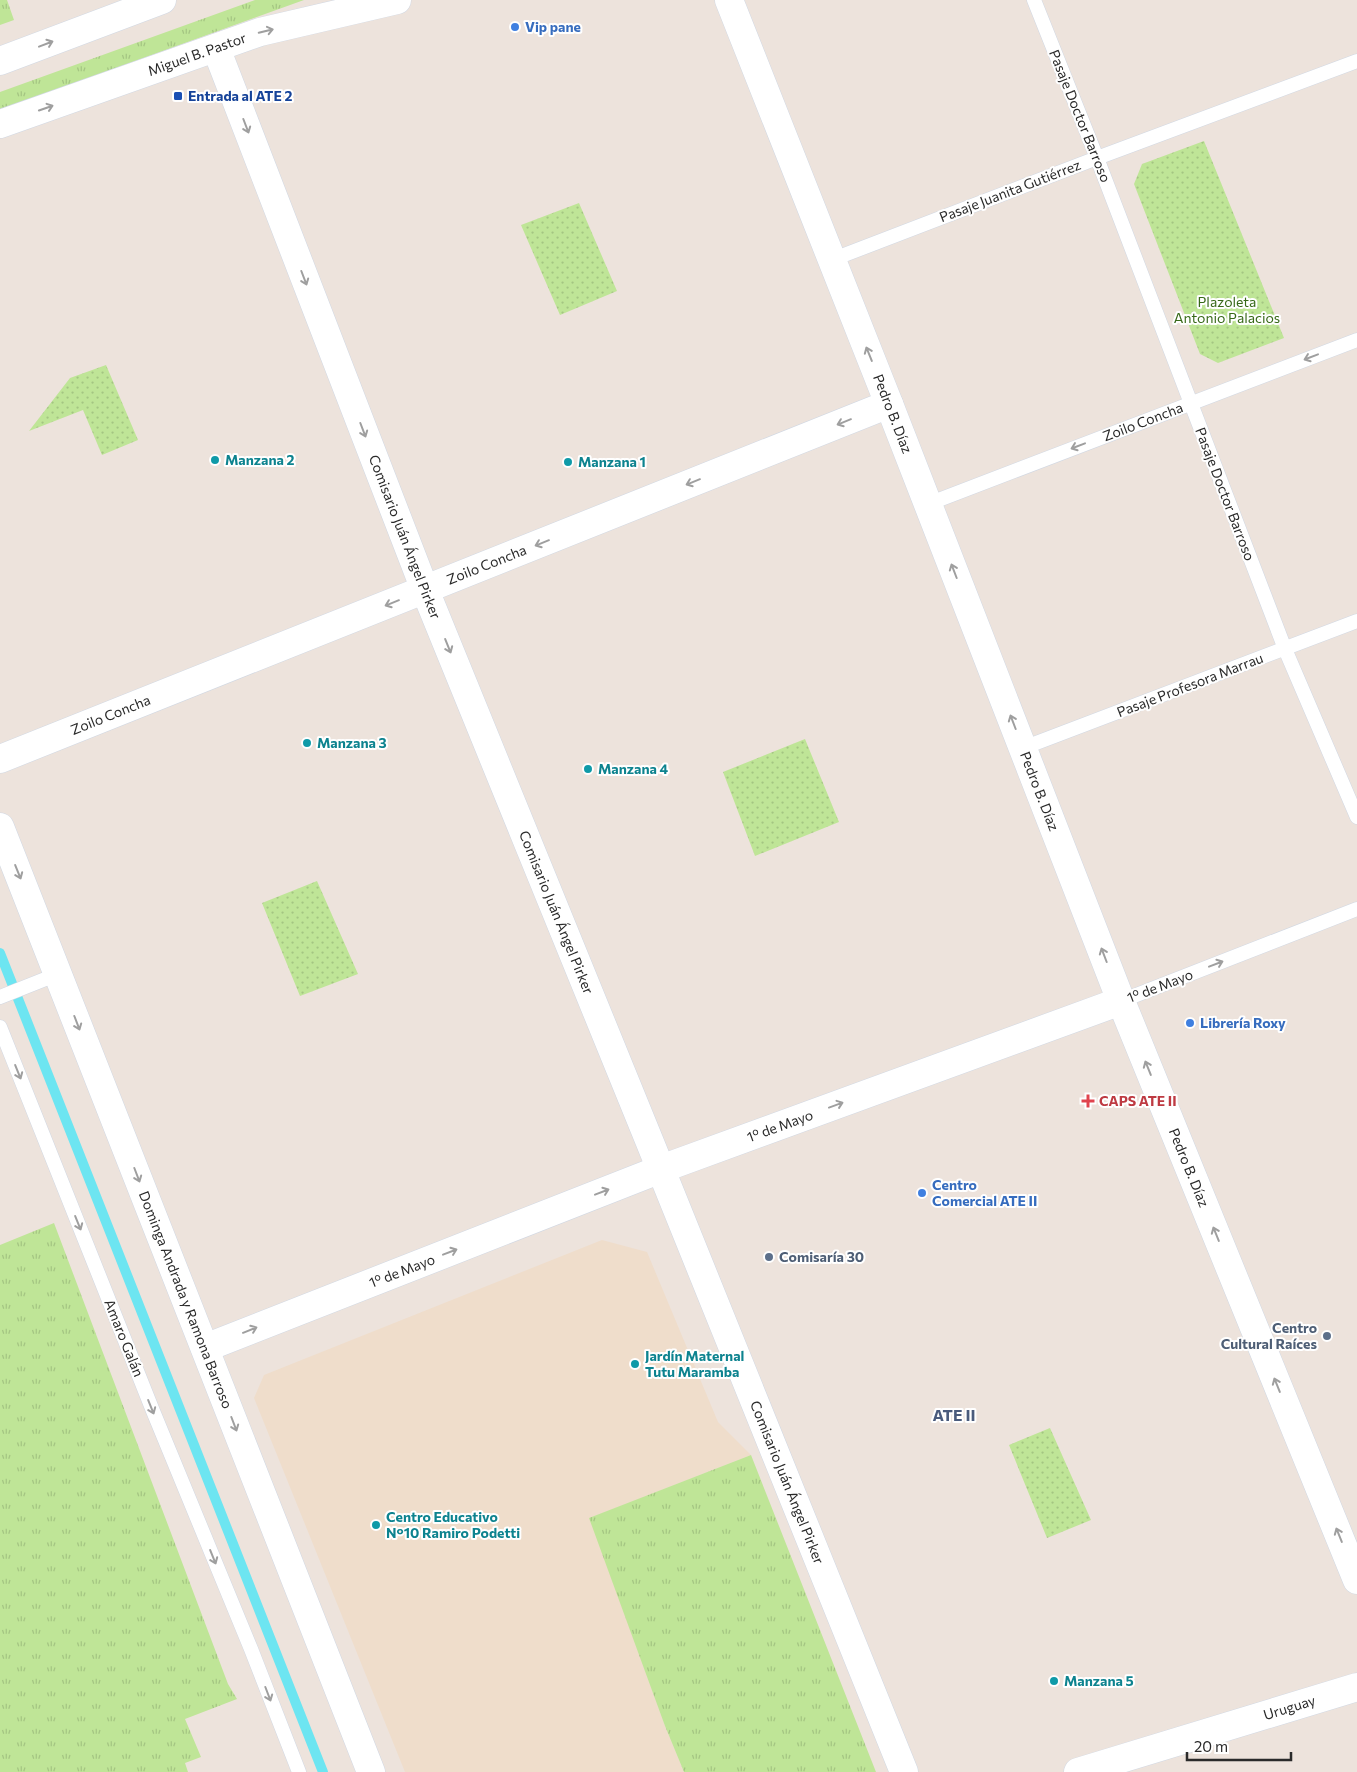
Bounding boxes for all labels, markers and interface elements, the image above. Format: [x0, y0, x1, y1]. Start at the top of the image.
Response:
place label: Vip pane [525, 18, 581, 35]
marker: Vip pane [509, 21, 521, 33]
one-way arrow [257, 26, 273, 35]
street label: Miguel B. Pastor [145, 28, 249, 79]
one-way arrow [37, 39, 53, 48]
street label: Pasaje Doctor Barroso [1046, 47, 1115, 185]
place label: Entrada al ATE 2 [188, 87, 292, 104]
marker: Entrada al ATE 2 [172, 90, 184, 102]
one-way arrow [38, 103, 53, 112]
one-way arrow [242, 118, 251, 133]
street label: Pasaje Juanita Gutiérrez [937, 156, 1083, 225]
one-way arrow [300, 270, 309, 285]
park label: Plazoleta Antonio Palacios [1174, 293, 1280, 326]
one-way arrow [864, 347, 873, 362]
one-way arrow [1304, 353, 1320, 362]
street label: Pedro B. Díaz [870, 372, 916, 456]
street label: Zoilo Concha [1100, 398, 1185, 444]
one-way arrow [837, 417, 852, 427]
one-way arrow [359, 421, 368, 437]
street label: Pasaje Doctor Barroso [1192, 425, 1259, 563]
one-way arrow [1071, 442, 1086, 451]
place label: Manzana 2 [225, 451, 295, 468]
street label: Comisario Juán Ángel Pirker [366, 452, 445, 622]
place label: Manzana 1 [578, 453, 646, 470]
marker: Manzana 2 [209, 454, 221, 466]
marker: Manzana 1 [562, 456, 574, 468]
one-way arrow [686, 478, 701, 487]
one-way arrow [535, 539, 550, 548]
street label: Zoilo Concha [444, 541, 529, 588]
one-way arrow [949, 564, 958, 579]
one-way arrow [385, 599, 400, 609]
one-way arrow [443, 638, 453, 653]
street label: Pasaje Profesora Marrau [1114, 649, 1265, 720]
street label: Zoilo Concha [68, 691, 153, 738]
one-way arrow [1008, 715, 1017, 730]
place label: Manzana 3 [317, 734, 387, 751]
marker: Manzana 3 [301, 737, 313, 749]
street label: Pedro B. Díaz [1017, 749, 1063, 833]
place label: Manzana 4 [598, 760, 669, 777]
marker: Manzana 4 [582, 763, 594, 775]
street label: Comisario Juán Ángel Pirker [516, 828, 598, 997]
one-way arrow [14, 864, 23, 879]
one-way arrow [1098, 948, 1107, 963]
one-way arrow [1207, 959, 1223, 968]
street label: 1º de Mayo [1125, 965, 1195, 1006]
place label: Librería Roxy [1200, 1014, 1286, 1031]
one-way arrow [74, 1016, 83, 1031]
marker: Librería Roxy [1184, 1017, 1196, 1029]
one-way arrow [1143, 1060, 1152, 1075]
one-way arrow [14, 1064, 23, 1079]
place label: CAPS ATE II [1099, 1092, 1177, 1109]
marker: CAPS ATE II [1081, 1094, 1095, 1108]
one-way arrow [828, 1100, 843, 1109]
street label: 1º de Mayo [745, 1106, 815, 1145]
street label: Pedro B. Díaz [1166, 1126, 1213, 1209]
one-way arrow [132, 1167, 142, 1182]
place label: Centro Comercial ATE II [932, 1176, 1037, 1209]
one-way arrow [594, 1187, 609, 1196]
marker: Centro Comercial ATE II [916, 1187, 928, 1199]
street label: Dominga Andrada y Ramona Barroso [136, 1188, 236, 1411]
one-way arrow [74, 1215, 83, 1230]
one-way arrow [1211, 1227, 1220, 1242]
one-way arrow [442, 1247, 457, 1256]
place label: Comisaría 30 [779, 1248, 864, 1265]
street label: 1º de Mayo [367, 1250, 437, 1291]
marker: Comisaría 30 [763, 1251, 775, 1263]
street label: Amaro Galán [101, 1297, 148, 1379]
place label: Centro Cultural Raíces [1221, 1319, 1317, 1352]
one-way arrow [242, 1325, 257, 1335]
marker: Centro Cultural Raíces [1321, 1330, 1333, 1342]
place label: Jardín Maternal Tutu Maramba [645, 1347, 744, 1380]
marker: Jardín Maternal Tutu Maramba [629, 1358, 641, 1370]
one-way arrow [1272, 1378, 1282, 1393]
street label: Comisario Juán Ángel Pirker [747, 1398, 828, 1567]
one-way arrow [148, 1399, 157, 1414]
district label: ATE II [932, 1405, 976, 1424]
one-way arrow [230, 1416, 240, 1431]
place label: Centro Educativo N°10 Ramiro Podetti [386, 1508, 520, 1541]
marker: Centro Educativo N°10 Ramiro Podetti [370, 1519, 382, 1531]
one-way arrow [1333, 1528, 1343, 1543]
one-way arrow [209, 1549, 218, 1564]
place label: Manzana 5 [1064, 1672, 1134, 1689]
marker: Manzana 5 [1048, 1675, 1060, 1687]
one-way arrow [265, 1687, 274, 1702]
street label: Uruguay [1261, 1691, 1317, 1723]
scale bar [1187, 1730, 1291, 1762]
text: 20 m [1194, 1737, 1228, 1755]

